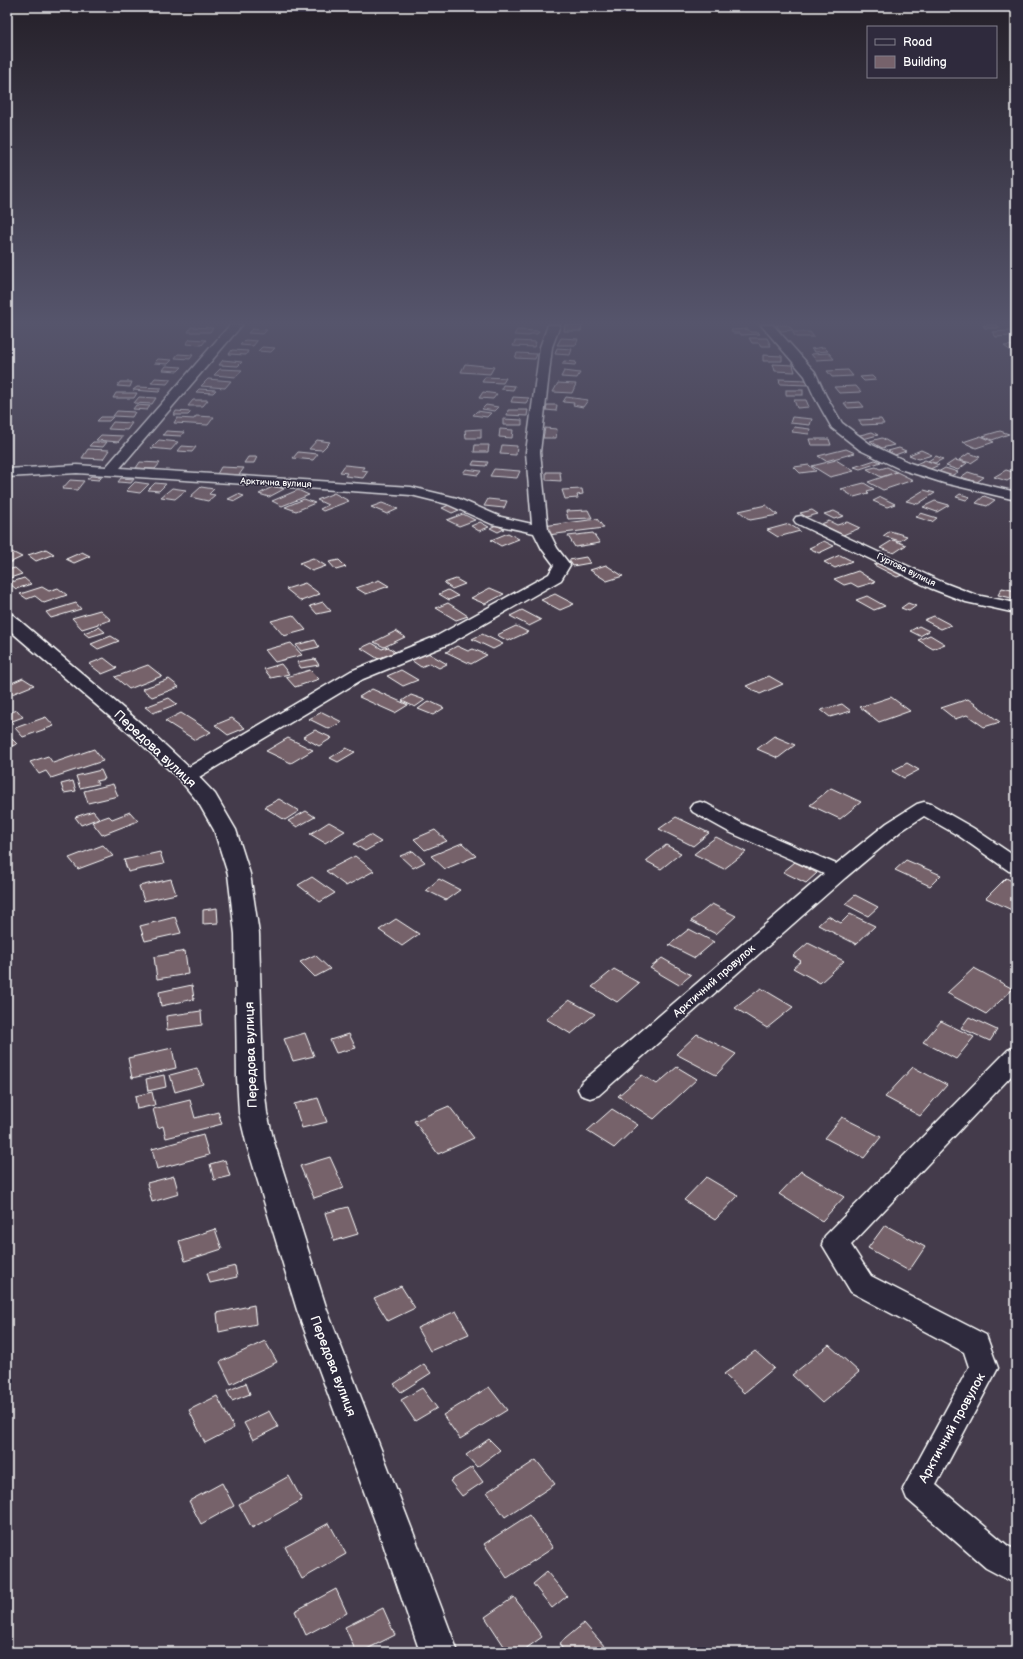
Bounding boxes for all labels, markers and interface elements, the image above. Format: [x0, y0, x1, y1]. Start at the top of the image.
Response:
legend [867, 26, 997, 78]
text: Road [903, 35, 932, 50]
text: Building [903, 55, 947, 70]
street label: Арктична вулиця [239, 476, 312, 490]
street label: Гуртова вулиця [875, 551, 937, 589]
street label: Передова вулиця [111, 707, 199, 791]
street label: Арктичний провулок [670, 942, 758, 1021]
street label: Передова вулиця [241, 1001, 261, 1109]
street label: Передова вулиця [306, 1313, 360, 1419]
street label: Арктичний провулок [915, 1370, 989, 1487]

